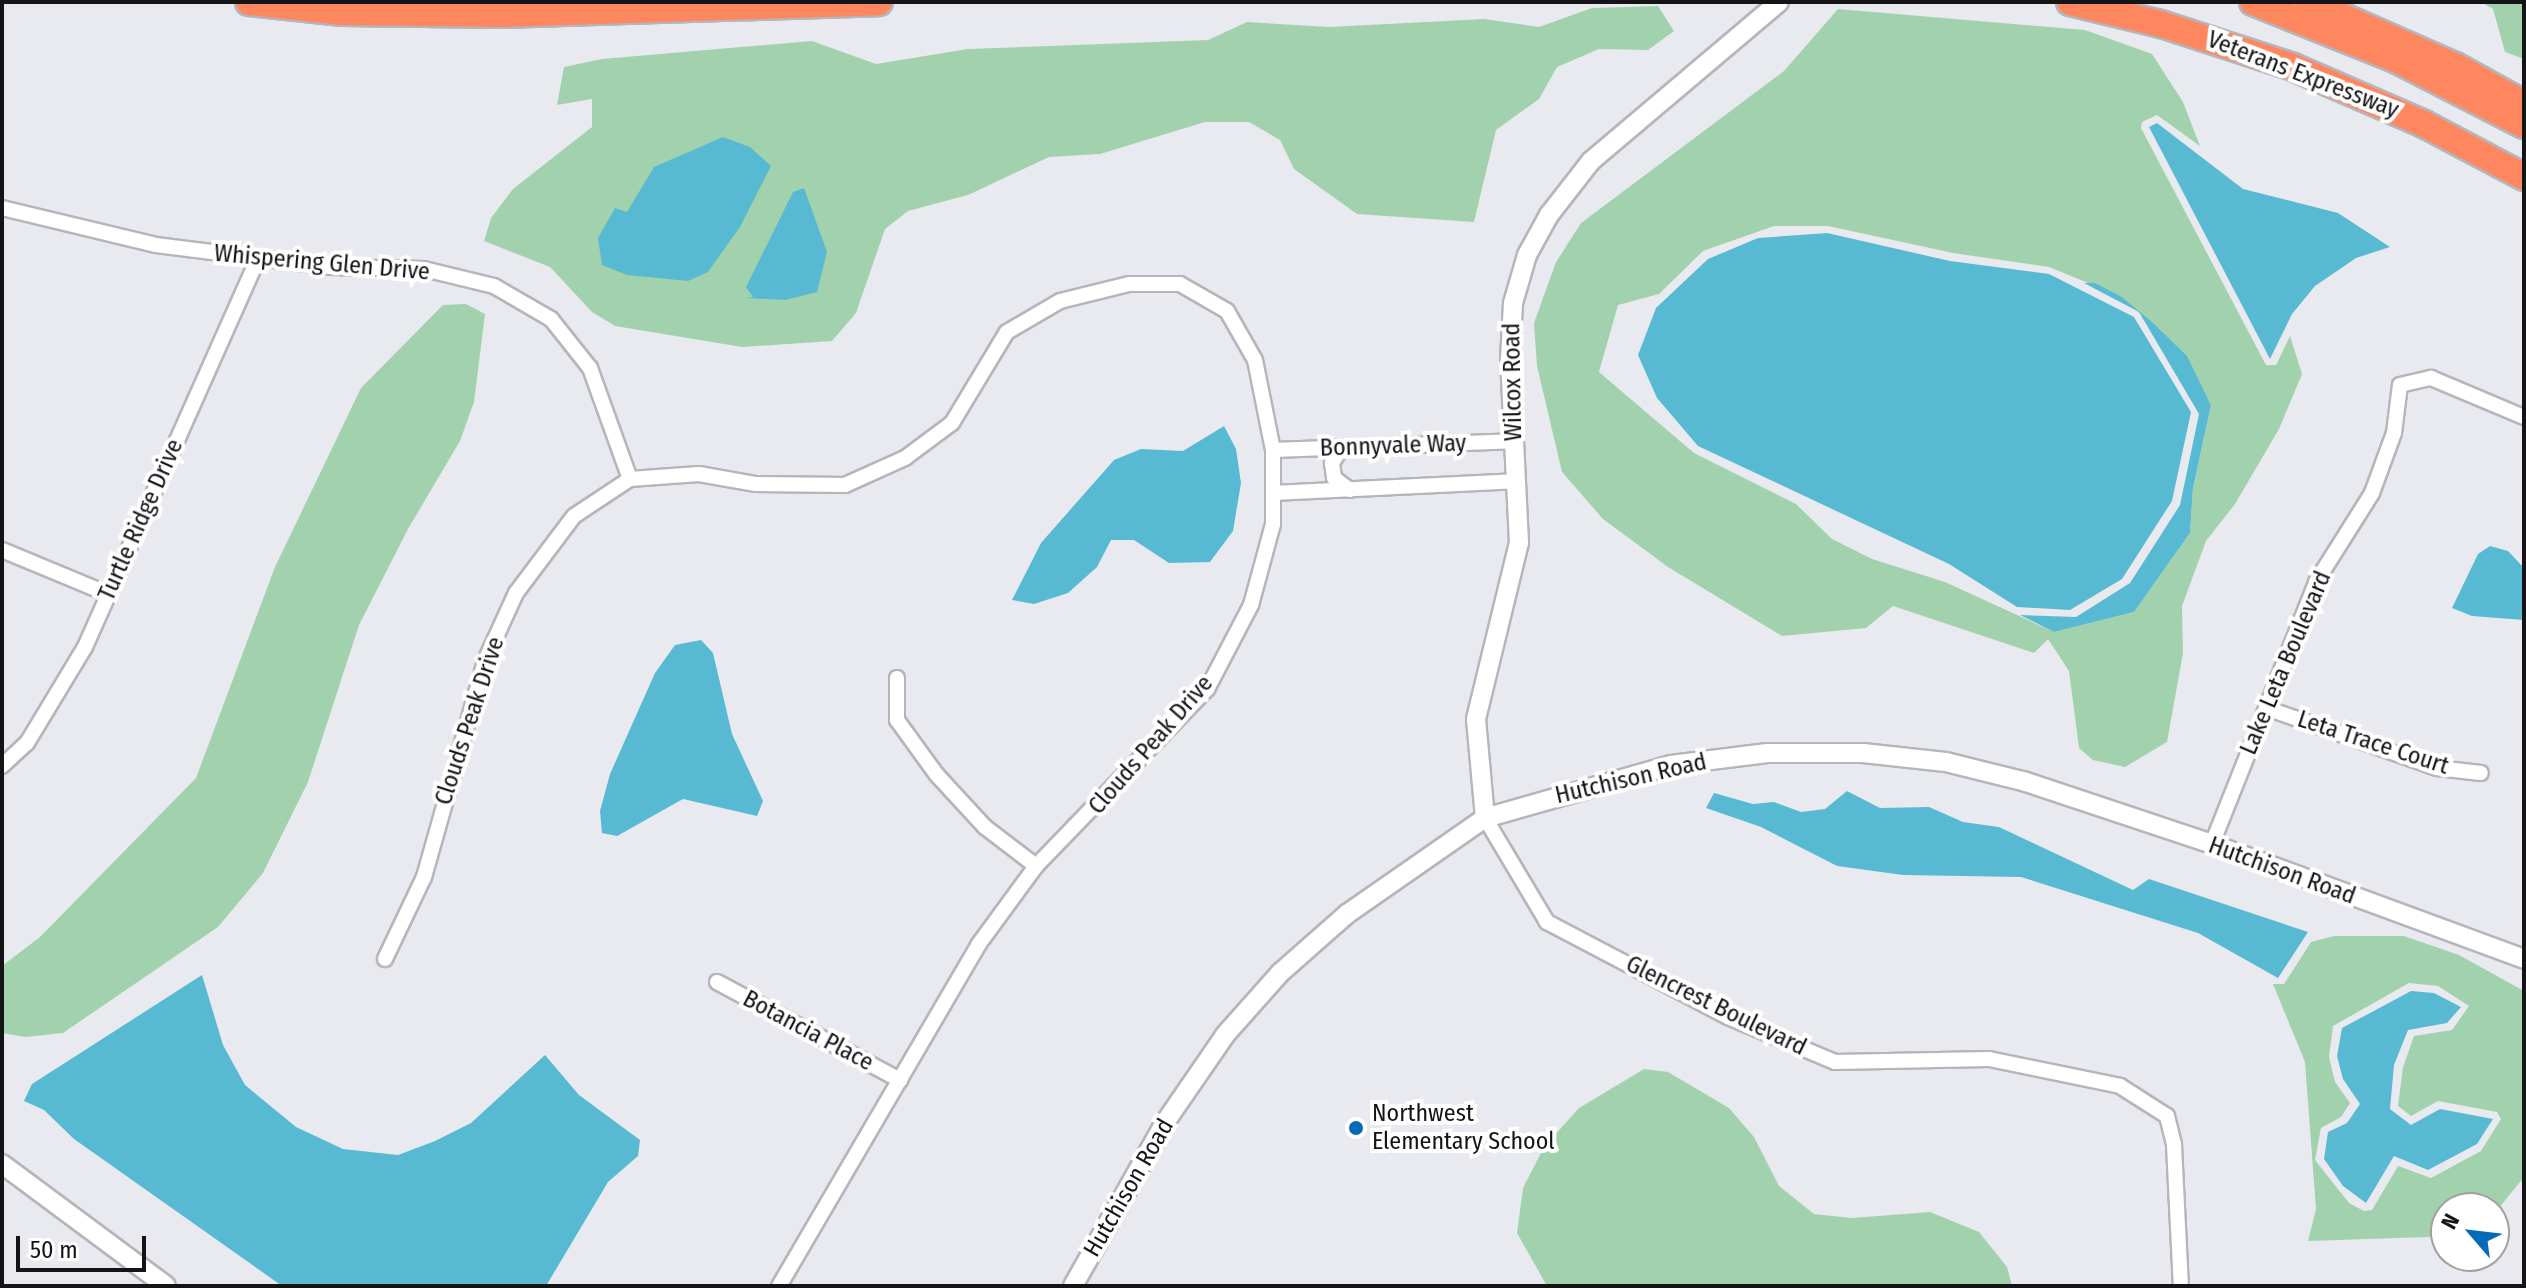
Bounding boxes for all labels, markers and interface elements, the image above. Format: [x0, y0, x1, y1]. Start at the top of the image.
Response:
street label: Veterans Expressway [2203, 25, 2403, 125]
street label: Whispering Glen Drive [213, 239, 431, 287]
street label: Wilcox Road [1498, 323, 1528, 441]
street label: Bonnyvale Way [1319, 429, 1467, 463]
street label: Turtle Ridge Drive [93, 435, 189, 605]
street label: Lake Leta Boulevard [2234, 567, 2338, 759]
street label: Clouds Peak Drive [429, 633, 511, 809]
street label: Clouds Peak Drive [1083, 670, 1219, 820]
street label: Leta Trace Court [2294, 705, 2452, 781]
street label: Hutchison Road [1553, 748, 1709, 810]
street label: Hutchison Road [2205, 831, 2359, 911]
street label: Glencrest Boulevard [1621, 950, 1811, 1062]
street label: Botancia Place [738, 985, 878, 1077]
place label: Northwest Elementary School [1372, 1100, 1555, 1156]
street label: Hutchison Road [1078, 1114, 1180, 1262]
marker: Northwest Elementary School [1347, 1119, 1365, 1137]
north arrow [2430, 1192, 2510, 1272]
text: N [2435, 1209, 2465, 1234]
scale bar [20, 1220, 150, 1270]
text: 50 m [30, 1236, 78, 1264]

